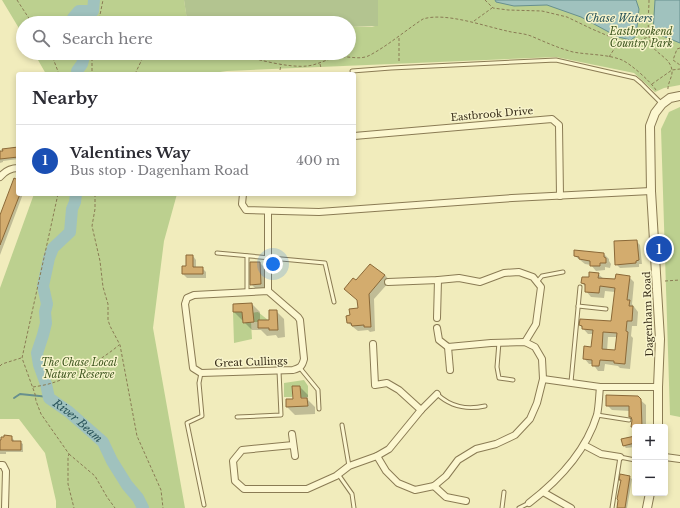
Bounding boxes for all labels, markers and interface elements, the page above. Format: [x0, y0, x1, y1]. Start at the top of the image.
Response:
water label: Chase Waters [585, 11, 653, 25]
search box [16, 16, 356, 60]
park label: Eastbrookend Country Park [609, 25, 672, 50]
icon: search [30, 27, 52, 49]
text: Search here [62, 29, 153, 48]
text: Nearby [32, 88, 98, 109]
street label: Eastbrook Drive [450, 104, 534, 124]
text: Valentines Way [70, 143, 191, 162]
text: 1 [42, 152, 48, 169]
text: 400 m [296, 152, 340, 169]
text: Bus stop · Dagenham Road [70, 162, 249, 179]
pin: 1 [646, 234, 672, 264]
your location [263, 254, 283, 274]
street label: Dagenham Road [640, 271, 656, 357]
street label: Great Cullings [214, 354, 288, 370]
park label: The Chase Local Nature Reserve [41, 356, 118, 381]
water label: River Beam [50, 395, 106, 446]
map controls [632, 424, 668, 496]
button: + [632, 424, 668, 460]
button: − [632, 460, 668, 496]

